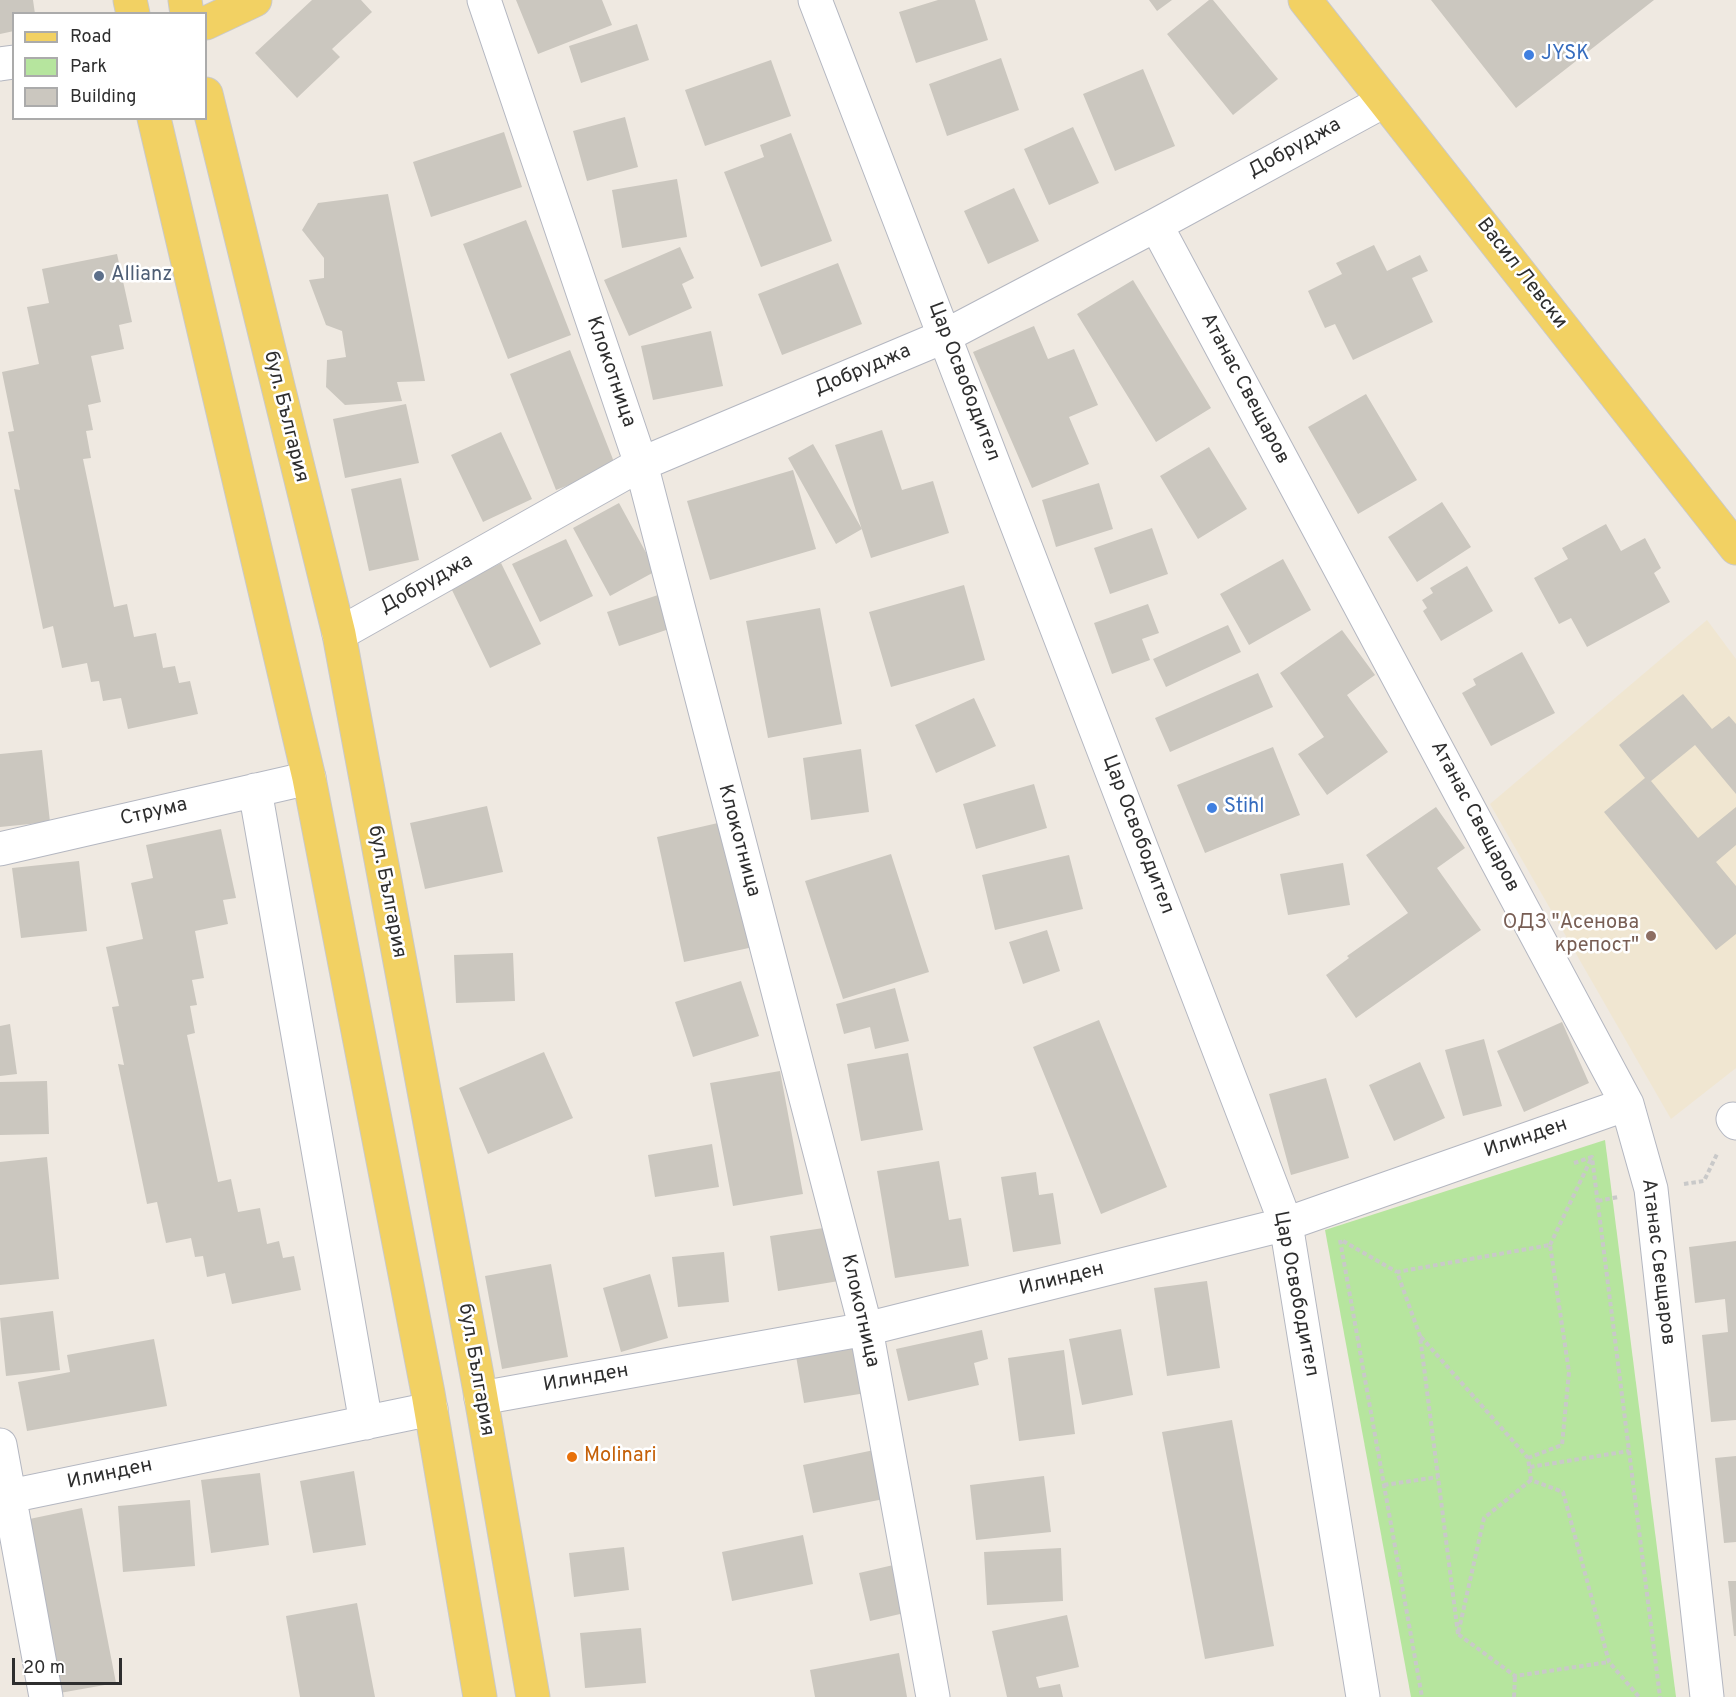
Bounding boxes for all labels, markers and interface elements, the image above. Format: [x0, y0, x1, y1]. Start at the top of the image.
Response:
legend [12, 12, 207, 120]
text: Road [70, 26, 112, 49]
place label: JYSK [1541, 43, 1589, 67]
marker: JYSK [1522, 48, 1536, 62]
text: Park [70, 56, 107, 79]
text: Building [70, 86, 136, 109]
street label: Добруджа [1244, 114, 1346, 184]
street label: Васил Левски [1470, 214, 1572, 334]
place label: Allianz [111, 264, 172, 288]
marker: Allianz [92, 269, 106, 283]
street label: Цар Освободител [922, 299, 1004, 465]
street label: Атанас Свещаров [1194, 309, 1294, 469]
street label: Клокотница [580, 314, 640, 430]
street label: Добруджа [811, 340, 915, 402]
street label: бул. България [257, 349, 313, 485]
street label: Добруджа [376, 550, 478, 620]
street label: Атанас Свещаров [1424, 737, 1524, 897]
street label: Цар Освободител [1096, 752, 1178, 918]
street label: Клокотница [711, 782, 765, 900]
street label: Струма [118, 794, 190, 832]
place label: Stihl [1224, 796, 1265, 820]
marker: Stihl [1205, 801, 1219, 815]
street label: бул. България [361, 824, 411, 960]
place label: ОДЗ "Асенова крепост" [1503, 912, 1639, 959]
marker: ОДЗ "Асенова крепост" [1644, 929, 1658, 943]
street label: Илинден [1481, 1114, 1571, 1164]
street label: Атанас Свещаров [1635, 1177, 1679, 1347]
street label: Цар Освободител [1267, 1209, 1323, 1379]
street label: Клокотница [834, 1252, 884, 1370]
street label: Илинден [1017, 1258, 1107, 1302]
street label: бул. България [452, 1302, 498, 1438]
street label: Илинден [541, 1360, 631, 1398]
place label: Molinari [584, 1445, 656, 1469]
marker: Molinari [565, 1450, 579, 1464]
street label: Илинден [65, 1454, 155, 1496]
scale bar [15, 1646, 124, 1684]
text: 20 m [23, 1657, 65, 1680]

